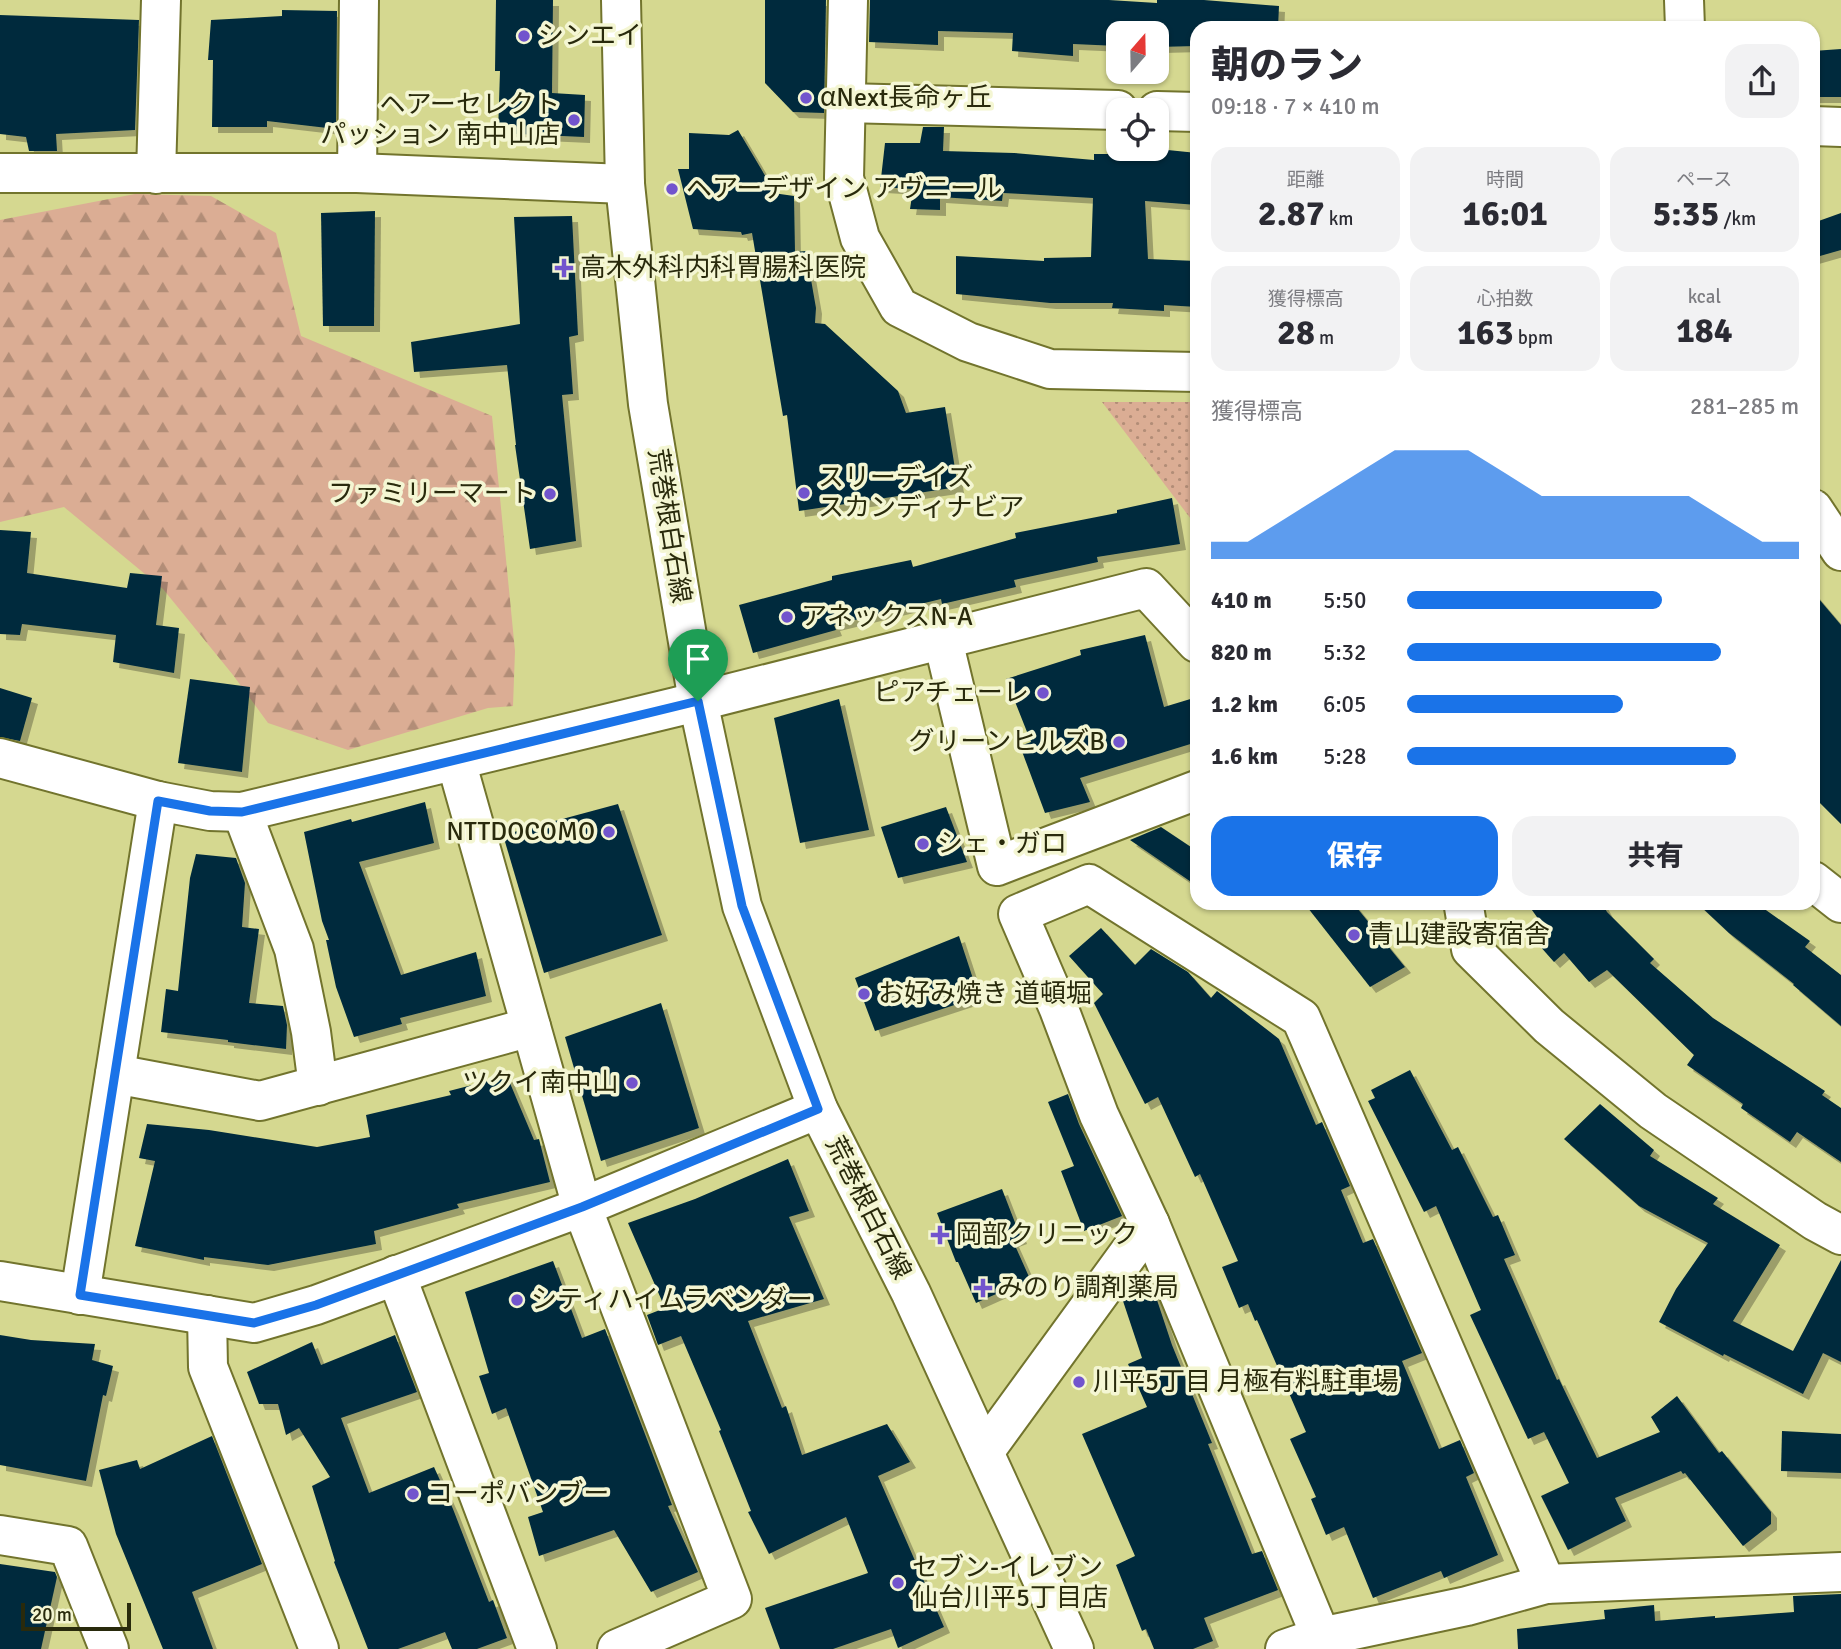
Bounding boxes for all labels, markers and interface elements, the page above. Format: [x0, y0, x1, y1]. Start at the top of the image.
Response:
place label: シンエイ [538, 20, 642, 52]
north arrow [1106, 21, 1169, 84]
map controls [1106, 21, 1169, 161]
marker: シンエイ [516, 28, 532, 44]
text: 朝のラン [1211, 42, 1363, 89]
button: share [1725, 44, 1799, 118]
place label: αNext長命ヶ丘 [820, 82, 992, 114]
place label: ヘアーセレクト パッション 南中山店 [320, 89, 560, 151]
marker: αNext長命ヶ丘 [798, 90, 814, 106]
text: 09:18 · 7 × 410 m [1211, 92, 1380, 121]
button: locate [1106, 98, 1169, 161]
marker: ヘアーセレクト パッション 南中山店 [566, 112, 582, 128]
text: 距離 [1287, 168, 1325, 192]
text: 時間 [1486, 168, 1524, 192]
text: ペース [1676, 168, 1732, 192]
place label: ヘアーデザイン アヴニール [686, 173, 1002, 205]
marker: ヘアーデザイン アヴニール [664, 181, 680, 197]
text: 2.87 [1258, 192, 1325, 235]
text: 16:01 [1462, 192, 1548, 235]
text: 5:35 [1652, 192, 1719, 235]
text: km [1325, 207, 1353, 231]
text: /km [1719, 207, 1756, 231]
place label: 高木外科内科胃腸科医院 [580, 252, 866, 284]
marker: 高木外科内科胃腸科医院 [554, 258, 574, 278]
text: kcal [1688, 285, 1721, 309]
text: 獲得標高 [1268, 287, 1344, 311]
text: 心拍数 [1476, 287, 1534, 311]
text: 184 [1676, 309, 1733, 352]
text: 28 [1277, 311, 1315, 354]
text: 163 [1457, 311, 1514, 354]
text: m [1315, 326, 1334, 350]
text: bpm [1514, 326, 1553, 350]
text: 281–285 m [1690, 392, 1799, 421]
text: 獲得標高 [1211, 397, 1303, 426]
street label: 荒巻根白石線 [641, 446, 697, 606]
place label: スリーデイズ スカンディナビア [818, 462, 1024, 524]
place label: ファミリーマート [328, 478, 536, 510]
marker: スリーデイズ スカンディナビア [796, 485, 812, 501]
marker: ファミリーマート [542, 486, 558, 502]
text: 410 m [1211, 586, 1272, 615]
text: 5:50 [1323, 586, 1366, 615]
place label: アネックスN-A [801, 601, 973, 633]
marker: アネックスN-A [779, 609, 795, 625]
pin [668, 629, 728, 701]
text: 820 m [1211, 638, 1272, 667]
text: 5:32 [1323, 638, 1366, 667]
icon: arrive [679, 640, 717, 678]
place label: ピアチェーレ [874, 677, 1029, 709]
marker: ピアチェーレ [1035, 685, 1051, 701]
text: 1.2 km [1211, 690, 1278, 719]
text: 6:05 [1323, 690, 1366, 719]
place label: グリーンヒルズB [909, 726, 1105, 758]
marker: グリーンヒルズB [1111, 734, 1127, 750]
text: 1.6 km [1211, 742, 1278, 771]
text: 5:28 [1323, 742, 1366, 771]
place label: NTTDOCOMO [446, 816, 595, 848]
button: 保存 [1211, 816, 1498, 896]
button: 共有 [1512, 816, 1799, 896]
marker: NTTDOCOMO [601, 824, 617, 840]
place label: シェ・ガロ [937, 828, 1067, 860]
marker: シェ・ガロ [915, 836, 931, 852]
place label: 青山建設寄宿舎 [1368, 919, 1550, 951]
marker: 青山建設寄宿舎 [1346, 927, 1362, 943]
place label: お好み焼き 道頓堀 [878, 978, 1092, 1010]
marker: お好み焼き 道頓堀 [856, 986, 872, 1002]
place label: ツクイ南中山 [462, 1067, 618, 1099]
marker: ツクイ南中山 [624, 1075, 640, 1091]
street label: 荒巻根白石線 [818, 1131, 918, 1285]
place label: 岡部クリニック [956, 1219, 1138, 1251]
marker: 岡部クリニック [930, 1225, 950, 1245]
place label: みのり調剤薬局 [997, 1272, 1179, 1304]
marker: みのり調剤薬局 [975, 1280, 991, 1296]
place label: シティハイムラベンダー [531, 1284, 813, 1316]
marker: シティハイムラベンダー [509, 1292, 525, 1308]
place label: 川平5丁目 月極有料駐車場 [1093, 1366, 1399, 1398]
marker: 川平5丁目 月極有料駐車場 [1071, 1374, 1087, 1390]
place label: コーポバンブー [427, 1478, 610, 1510]
marker: コーポバンブー [405, 1486, 421, 1502]
place label: セブン-イレブン 仙台川平5丁目店 [912, 1552, 1108, 1614]
marker: セブン-イレブン 仙台川平5丁目店 [890, 1575, 906, 1591]
scale bar [21, 1600, 131, 1632]
text: 20 m [32, 1603, 72, 1627]

